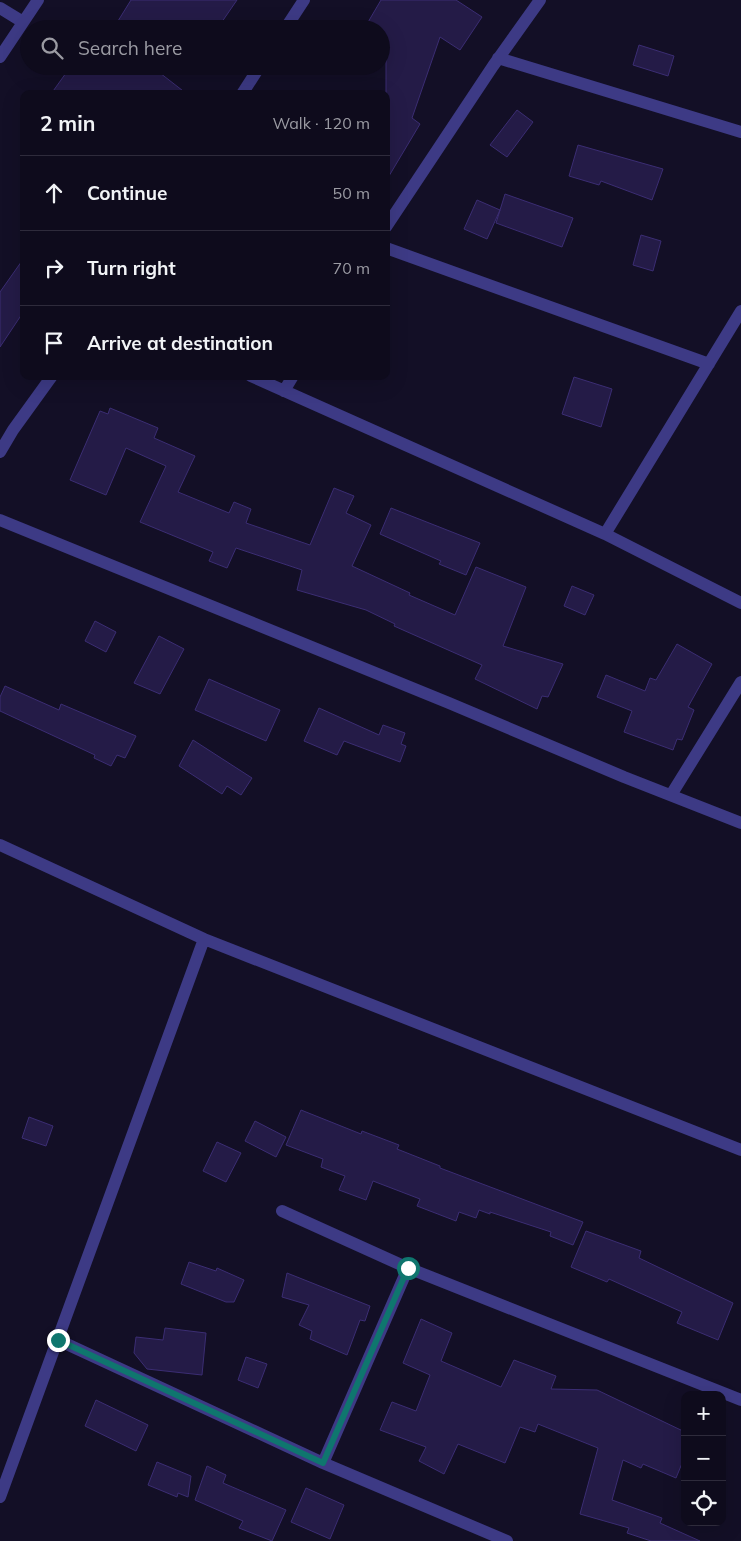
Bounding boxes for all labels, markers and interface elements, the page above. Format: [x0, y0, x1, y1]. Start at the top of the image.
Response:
search box [20, 20, 390, 75]
icon: search [38, 34, 66, 62]
text: Search here [78, 36, 182, 60]
text: 2 min [40, 110, 95, 136]
text: Walk · 120 m [272, 113, 370, 133]
icon: ahead [40, 179, 68, 207]
text: Continue [87, 181, 167, 205]
text: 50 m [333, 183, 370, 203]
icon: right [40, 254, 68, 282]
text: Turn right [87, 256, 176, 280]
text: 70 m [333, 258, 370, 278]
icon: arrive [40, 329, 68, 357]
text: Arrive at destination [87, 331, 273, 355]
route start [397, 1257, 420, 1280]
route end [47, 1329, 70, 1352]
map controls [681, 1391, 726, 1526]
button: + [681, 1391, 726, 1436]
button: − [681, 1436, 726, 1481]
button: locate [681, 1481, 726, 1526]

